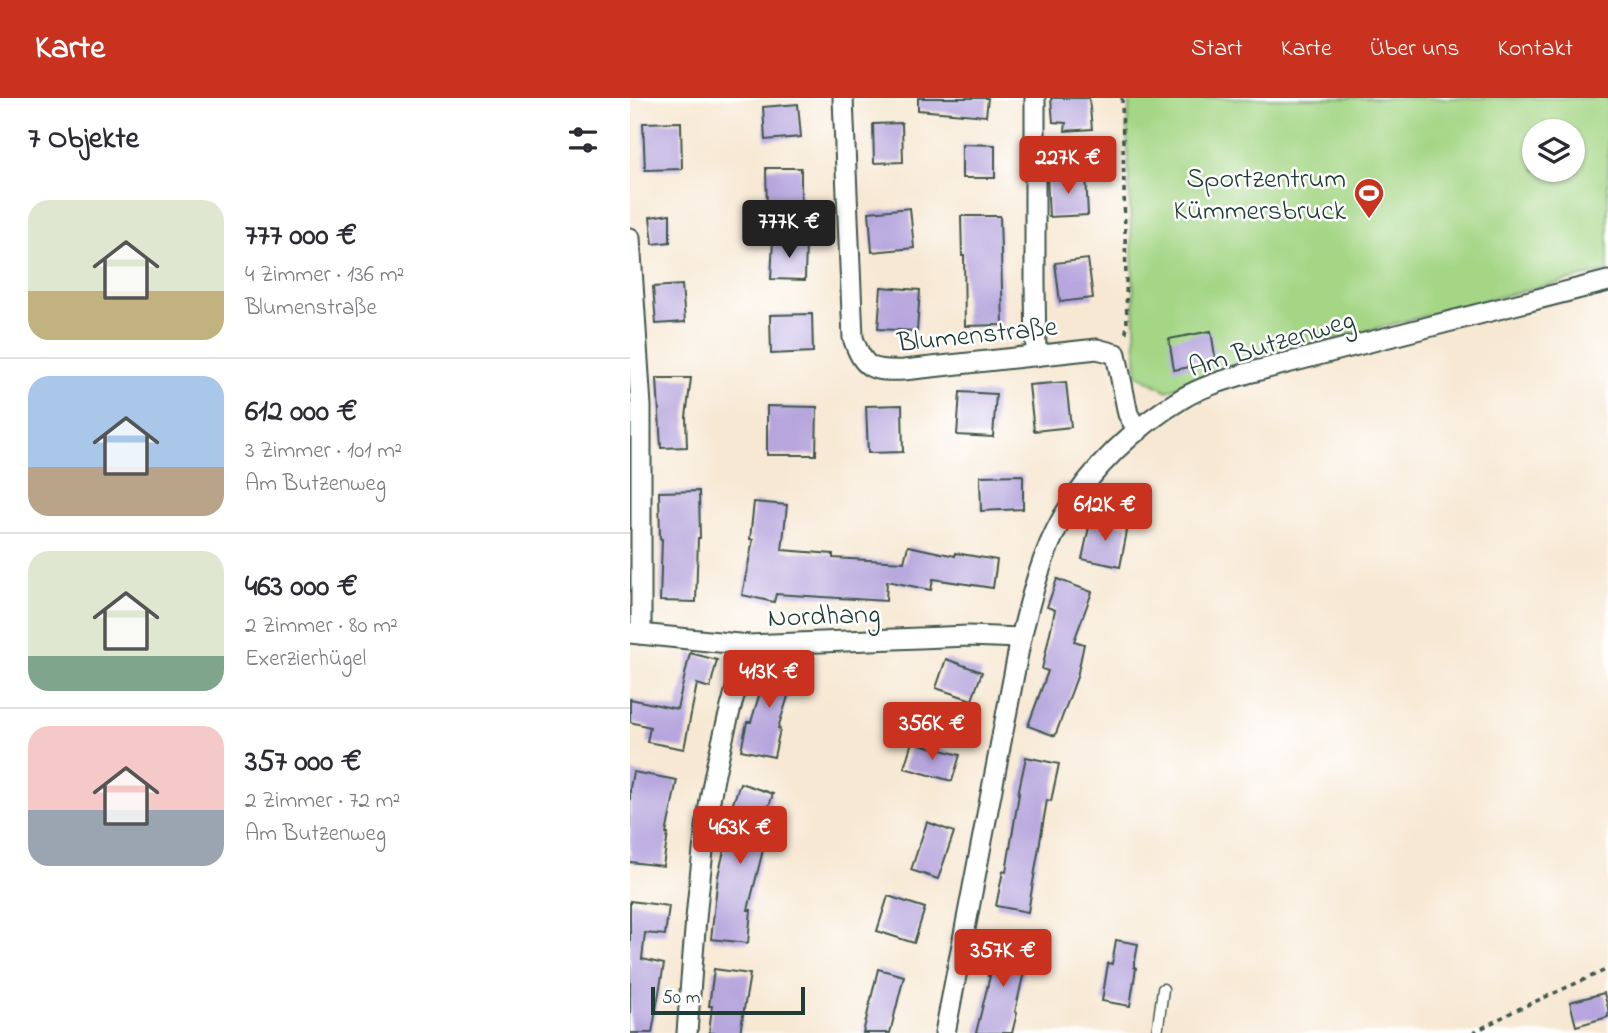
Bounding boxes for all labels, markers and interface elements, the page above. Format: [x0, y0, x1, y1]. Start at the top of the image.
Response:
text: Karte [35, 25, 105, 73]
text: Start [1191, 32, 1243, 67]
text: Karte [1281, 32, 1332, 67]
text: Über uns [1370, 32, 1459, 67]
text: Kontakt [1497, 32, 1573, 67]
text: 7 Objekte [28, 118, 139, 162]
map controls [1522, 119, 1585, 182]
button: layers [1522, 119, 1585, 182]
icon: filters [564, 121, 602, 159]
pin: 227K € [1011, 136, 1125, 196]
text: 227K € [1035, 142, 1101, 175]
place label: Sportzentrum Kümmersbruck [1173, 160, 1347, 233]
sports icon: Sportzentrum Kümmersbruck [1352, 176, 1386, 220]
pin: 777K € [732, 200, 846, 260]
text: 777K € [758, 206, 820, 239]
text: 777 000 € [245, 215, 357, 259]
icon: home [84, 228, 168, 312]
text: 4 Zimmer · 136 m² [245, 259, 404, 292]
text: Blumenstraße [245, 292, 377, 325]
street label: Am Butzenweg [1184, 301, 1360, 390]
street label: Blumenstraße [894, 308, 1060, 365]
text: 612 000 € [245, 391, 357, 435]
icon: home [84, 404, 168, 488]
text: 3 Zimmer · 101 m² [245, 435, 402, 468]
text: Am Butzenweg [245, 468, 386, 501]
pin: 612K € [1048, 484, 1162, 543]
text: 612K € [1074, 489, 1136, 522]
text: 463 000 € [245, 566, 358, 610]
icon: home [84, 579, 168, 663]
street label: Nordhang [767, 595, 881, 640]
text: 2 Zimmer · 80 m² [245, 610, 398, 643]
text: Exerzierhügel [245, 643, 366, 676]
pin: 413K € [712, 650, 826, 710]
text: 413K € [739, 656, 799, 689]
pin: 356K € [875, 702, 989, 762]
text: 356K € [899, 708, 965, 741]
text: 357 000 € [245, 741, 362, 785]
icon: home [84, 754, 168, 838]
text: 2 Zimmer · 72 m² [245, 785, 400, 818]
pin: 463K € [683, 806, 797, 866]
text: 463K € [709, 812, 771, 845]
text: Am Butzenweg [245, 818, 386, 851]
pin: 357K € [946, 930, 1060, 989]
text: 357K € [970, 935, 1036, 968]
scale bar [651, 984, 805, 1016]
text: 50 m [662, 985, 701, 1012]

